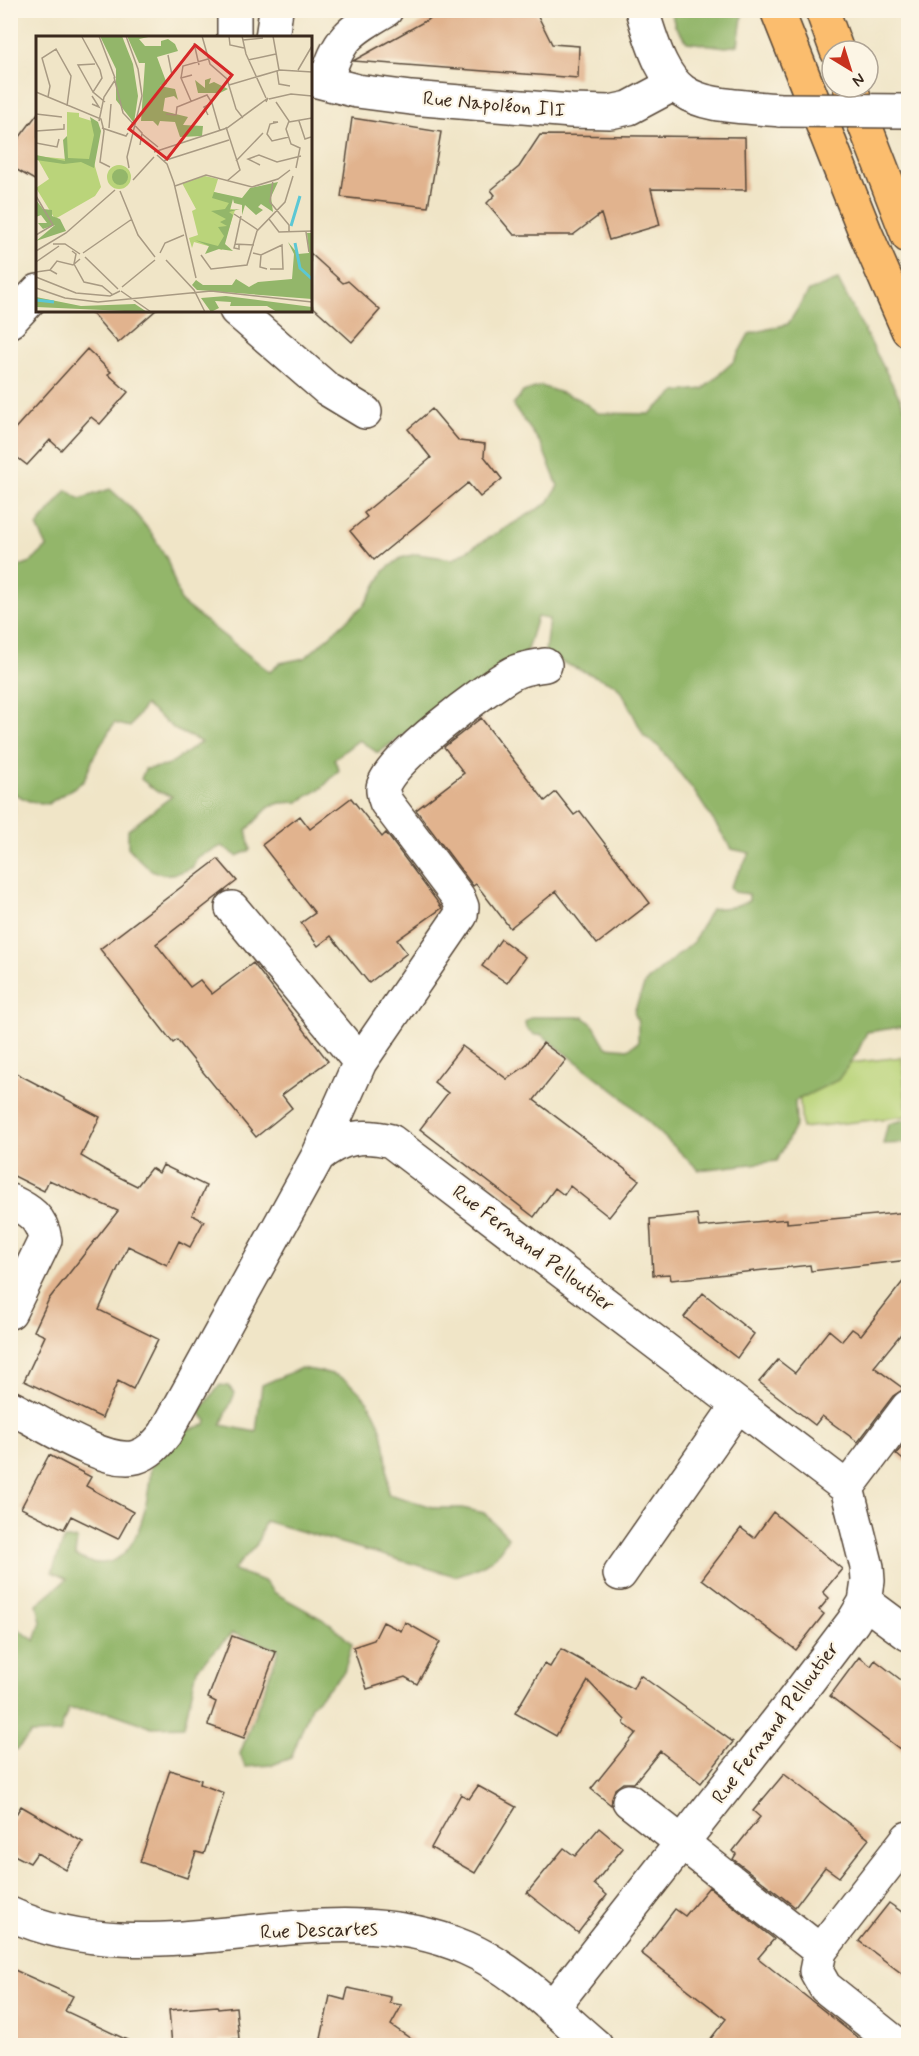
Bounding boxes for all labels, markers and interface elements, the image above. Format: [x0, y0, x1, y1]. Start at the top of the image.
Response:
inset map [36, 36, 312, 312]
north arrow [820, 39, 880, 99]
text: N [848, 68, 869, 91]
street label: Rue Napoléon III [422, 85, 566, 125]
street label: Rue Fernand Pelloutier [446, 1179, 620, 1319]
street label: Rue Fernand Pelloutier [706, 1636, 846, 1810]
street label: Rue Descartes [260, 1915, 378, 1947]

